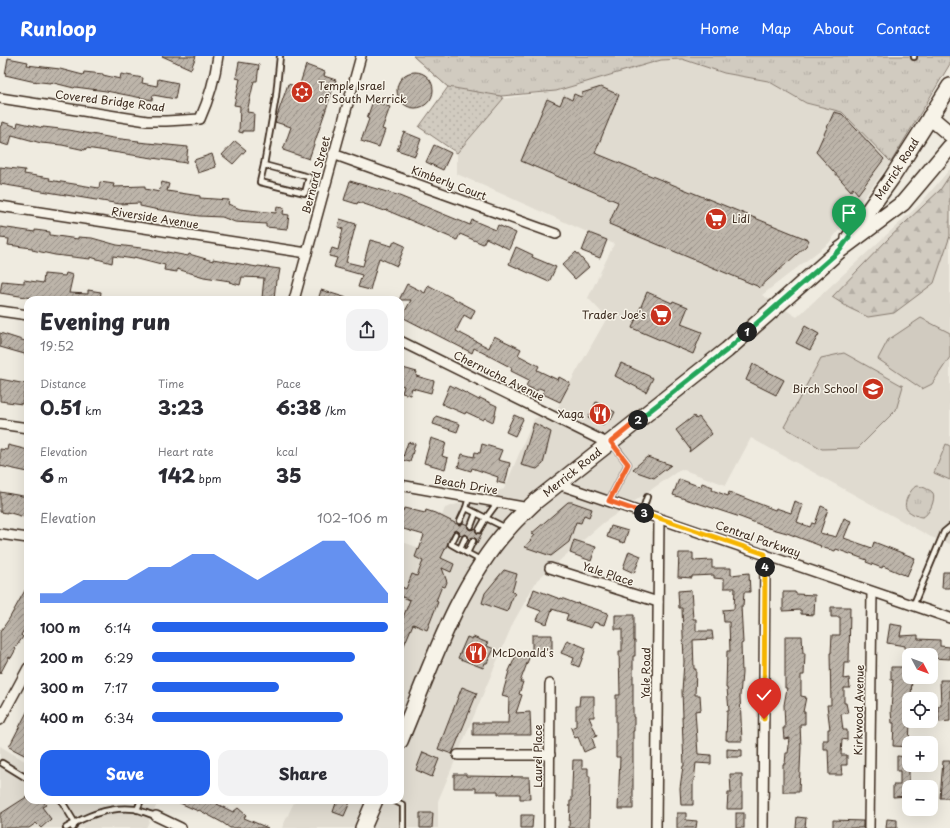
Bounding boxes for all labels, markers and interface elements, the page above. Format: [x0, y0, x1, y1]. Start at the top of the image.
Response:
text: Runloop [20, 14, 97, 42]
text: Home [700, 18, 739, 39]
text: Map [761, 18, 791, 39]
text: About [813, 18, 854, 39]
text: Contact [876, 18, 930, 39]
place label: Temple Israel of South Merrick [318, 77, 407, 107]
synagogue icon: Temple Israel of South Merrick [289, 79, 315, 105]
street label: Covered Bridge Road [54, 85, 166, 116]
street label: Bernard Street [297, 133, 334, 216]
street label: Merrick Road [870, 134, 923, 203]
street label: Kimberly Court [409, 161, 490, 204]
pin [832, 196, 866, 237]
street label: Riverside Avenue [110, 202, 200, 233]
icon: arrive [838, 202, 860, 224]
supermarket icon: Lidl [703, 206, 729, 232]
place label: Lidl [732, 210, 750, 227]
supermarket icon: Trader Joe's [648, 302, 674, 328]
text: Evening run [40, 304, 170, 337]
place label: Trader Joe's [582, 306, 646, 323]
button: share [346, 309, 388, 351]
pin: 1 [737, 322, 757, 342]
text: 1 [744, 323, 750, 340]
text: 19:52 [40, 336, 74, 355]
street label: Chernucha Avenue [451, 346, 548, 405]
text: Distance [40, 375, 86, 392]
text: Time [158, 375, 184, 392]
text: Pace [276, 375, 301, 392]
school or university icon: Birch School [860, 376, 886, 402]
place label: Birch School [792, 380, 858, 397]
text: 0.51 [40, 392, 81, 422]
text: 3:23 [158, 392, 204, 422]
text: 6:38 [276, 392, 322, 422]
restaurant icon: Xaga [587, 401, 613, 427]
text: km [81, 402, 102, 419]
text: /km [322, 402, 346, 419]
place label: Xaga [558, 405, 584, 422]
pin: 2 [628, 410, 648, 430]
text: 2 [634, 411, 642, 428]
text: Elevation [40, 443, 87, 460]
text: Heart rate [158, 443, 214, 460]
text: kcal [276, 443, 298, 460]
street label: Merrick Road [539, 443, 605, 501]
text: 6 [40, 460, 54, 490]
text: 142 [158, 460, 195, 490]
text: 35 [276, 460, 302, 490]
text: m [54, 470, 68, 487]
text: bpm [195, 470, 222, 487]
street label: Beach Drive [433, 471, 499, 498]
pin: 3 [634, 503, 654, 523]
text: 3 [640, 504, 648, 521]
text: Elevation [40, 508, 96, 527]
text: 102–106 m [317, 508, 388, 527]
street label: Central Parkway [713, 516, 803, 561]
street label: Yale Place [580, 557, 636, 590]
pin: 4 [755, 557, 775, 577]
text: 4 [761, 558, 769, 575]
text: 100 m [40, 618, 81, 637]
text: 6:14 [104, 618, 131, 637]
restaurant icon: McDonald's [463, 640, 489, 666]
place label: McDonald's [492, 644, 554, 661]
street label: Yale Road [637, 647, 654, 699]
text: 200 m [40, 648, 84, 667]
text: 6:29 [104, 648, 133, 667]
north arrow [902, 648, 938, 684]
map controls [902, 648, 938, 816]
street label: Kirkwood Avenue [849, 664, 868, 756]
text: 300 m [40, 678, 84, 697]
text: 7:17 [104, 678, 128, 697]
pin [747, 678, 781, 719]
icon: check [753, 684, 775, 706]
button: locate [902, 692, 938, 728]
text: 400 m [40, 708, 84, 727]
text: 6:34 [104, 708, 134, 727]
street label: Laurel Place [529, 724, 546, 788]
button: + [902, 736, 938, 772]
button: Save [40, 750, 210, 796]
button: Share [218, 750, 388, 796]
button: − [902, 780, 938, 816]

